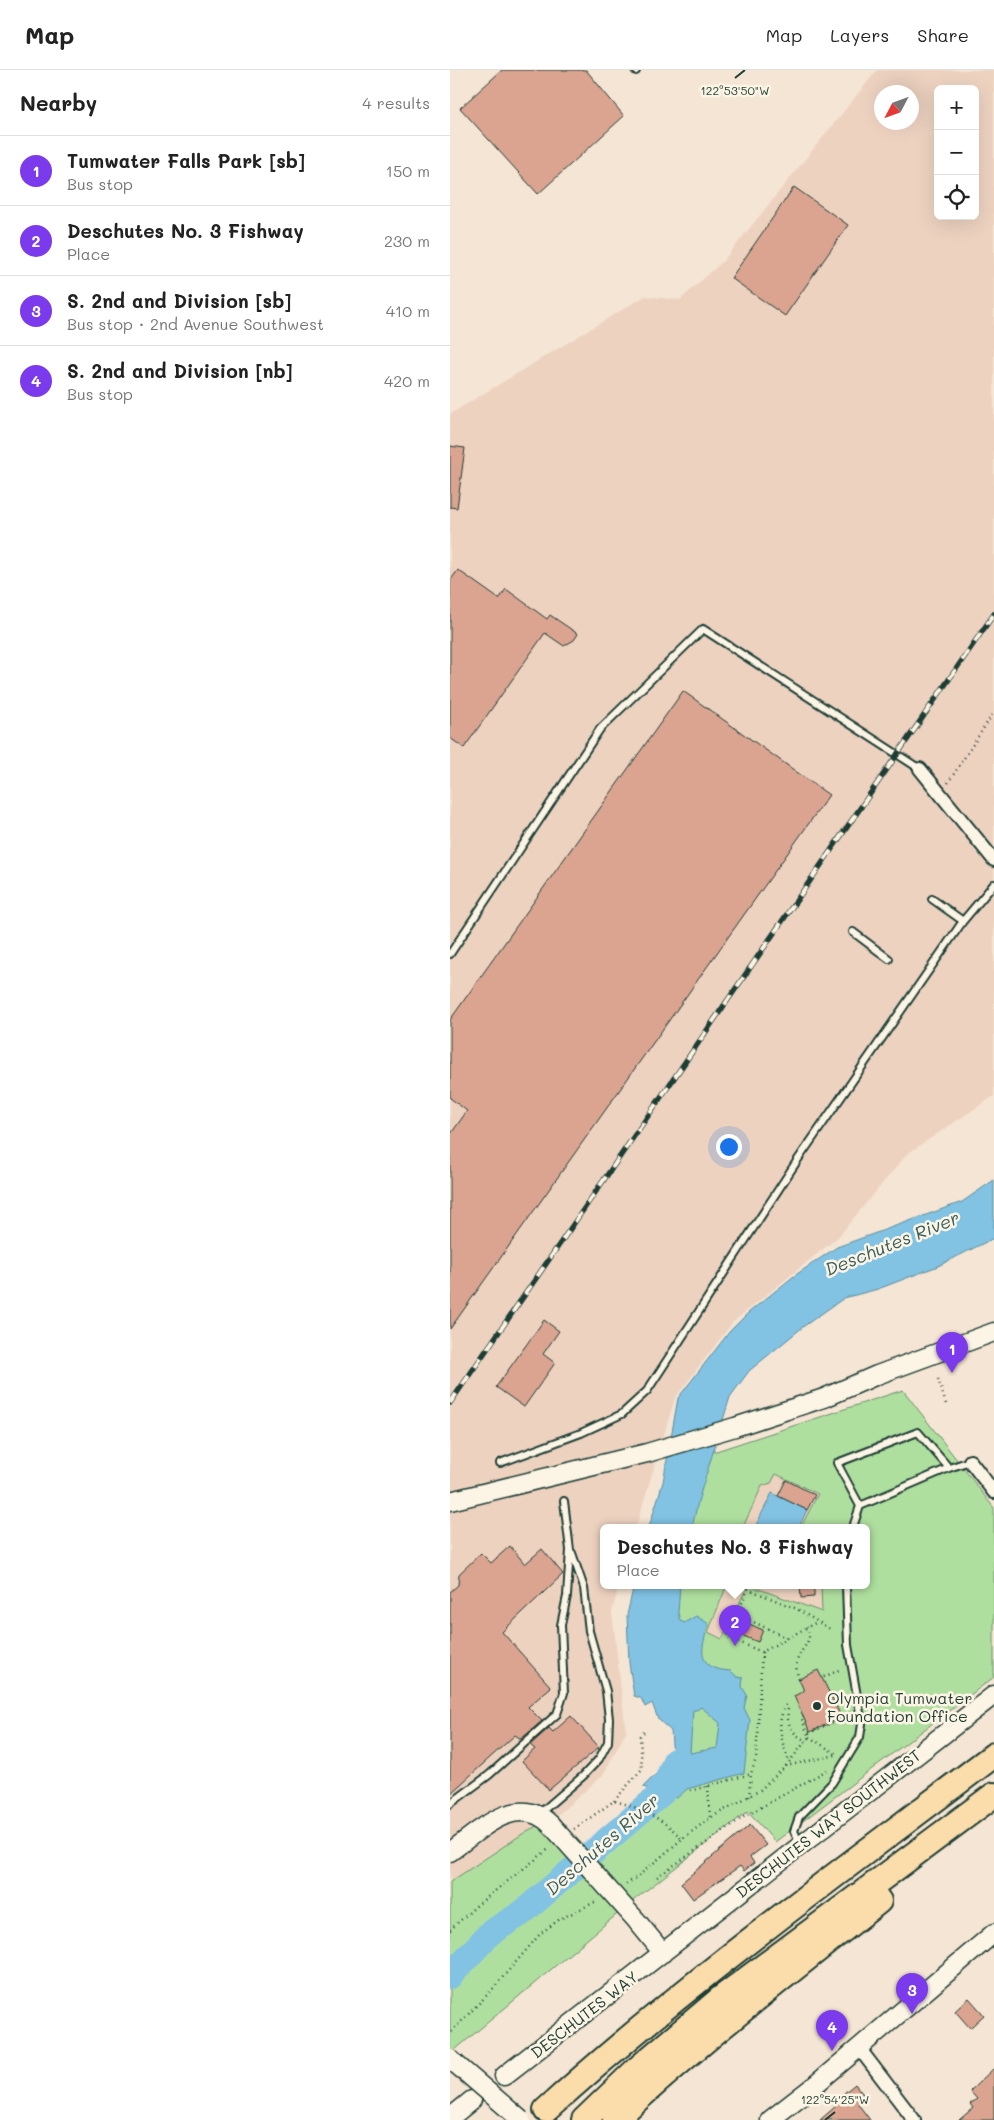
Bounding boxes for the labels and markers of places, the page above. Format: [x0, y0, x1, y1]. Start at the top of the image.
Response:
pin: 1 [936, 1332, 968, 1373]
pin: 2 [719, 1605, 751, 1646]
place label: Olympia Tumwater Foundation Office [827, 1687, 972, 1726]
marker: Olympia Tumwater Foundation Office [811, 1700, 823, 1712]
pin: 3 [896, 1973, 928, 2014]
pin: 4 [816, 2010, 848, 2051]

